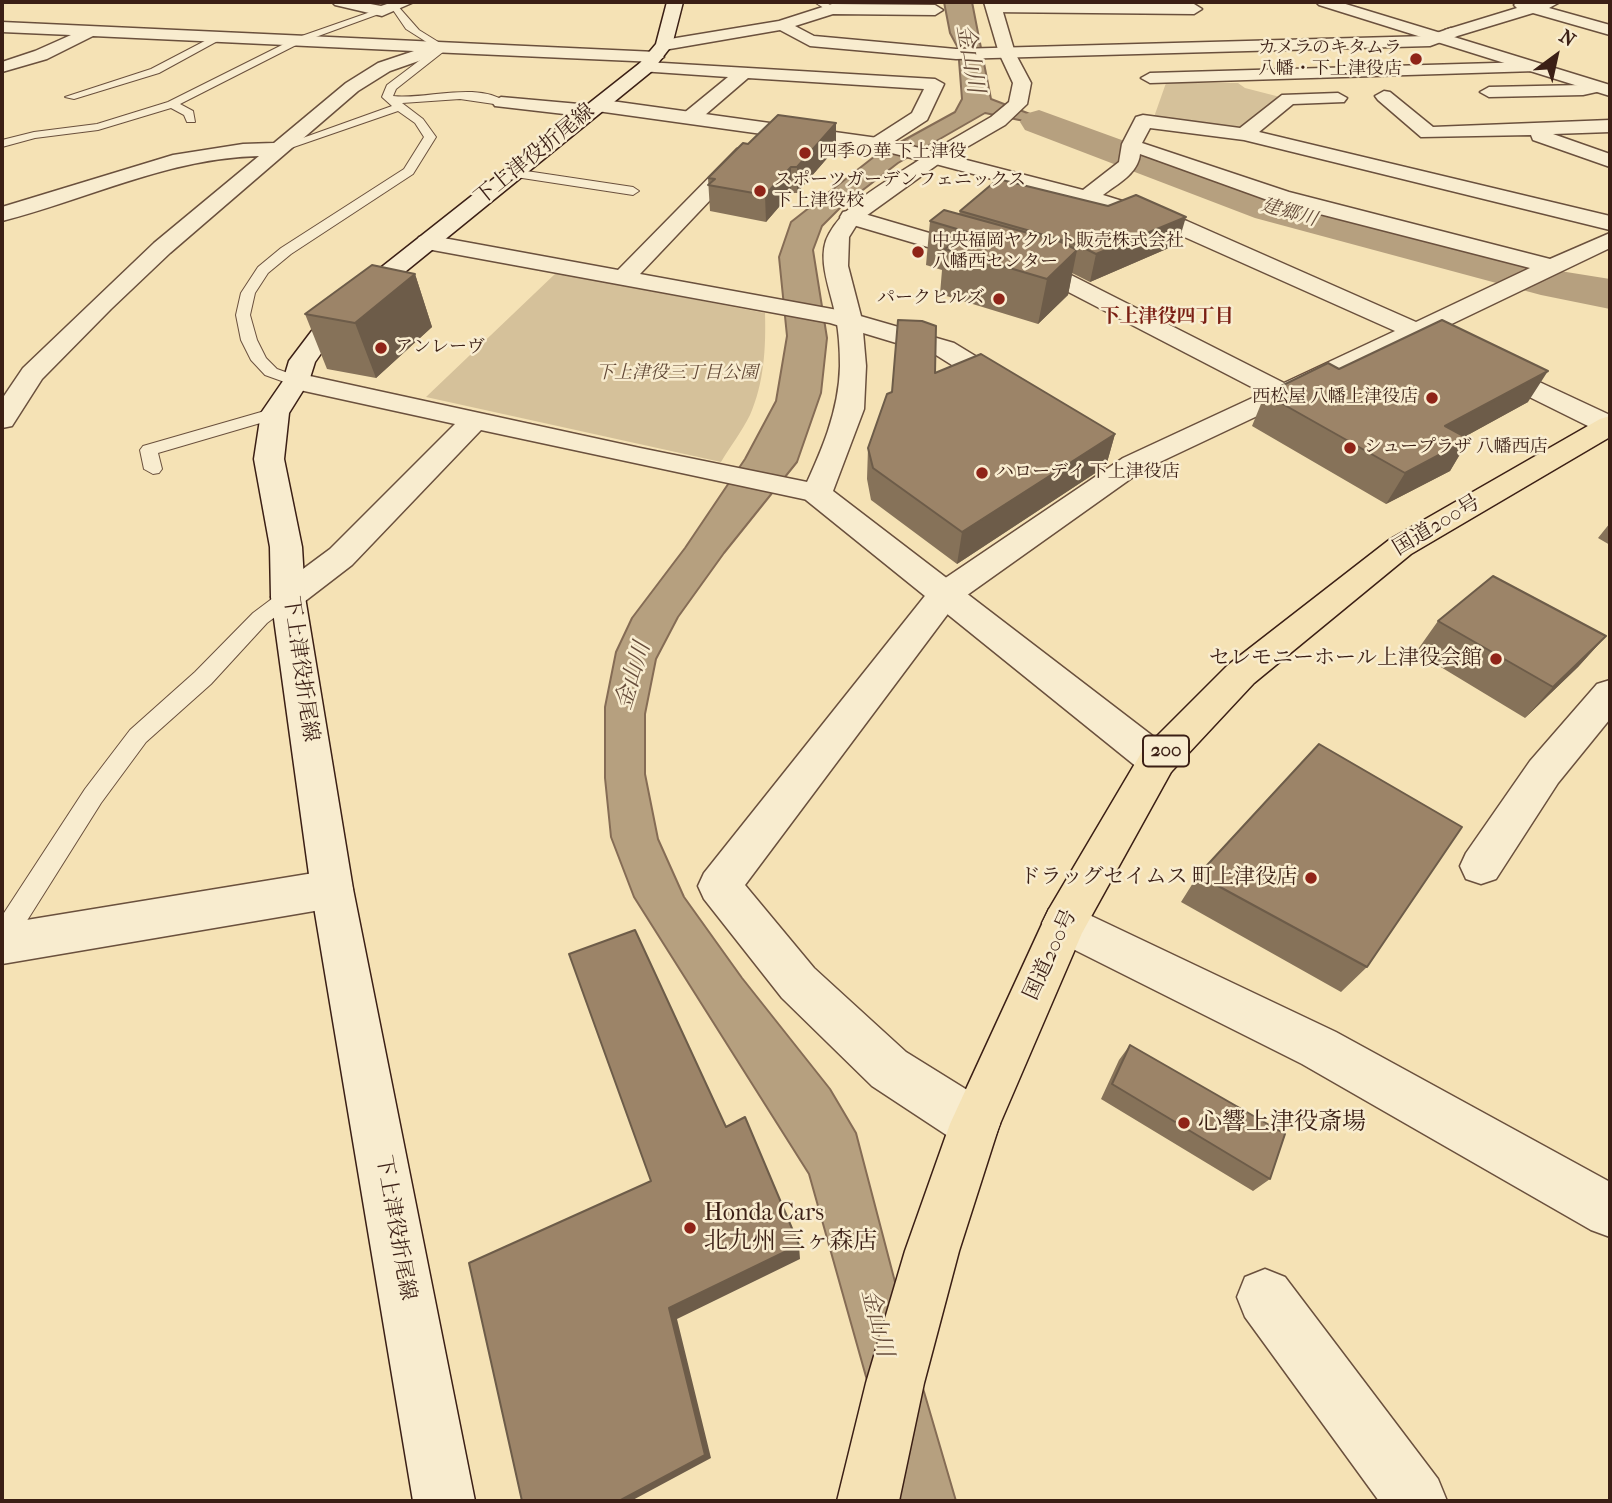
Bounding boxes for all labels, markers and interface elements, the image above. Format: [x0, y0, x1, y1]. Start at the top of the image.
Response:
north arrow [1521, 21, 1591, 91]
water label: 金山川 [949, 23, 989, 95]
text: N [1555, 25, 1579, 52]
place label: カメラのキタムラ 八幡・下上津役店 [1258, 38, 1402, 80]
marker: カメラのキタムラ 八幡・下上津役店 [1408, 51, 1424, 67]
street label: 下上津役折尾線 [470, 99, 600, 211]
place label: 四季の華 下上津役 [819, 142, 967, 164]
marker: 四季の華 下上津役 [797, 145, 813, 161]
place label: スポーツガーデンフェニックス 下上津役校 [774, 170, 1026, 212]
marker: スポーツガーデンフェニックス 下上津役校 [752, 183, 768, 199]
water label: 建郷川 [1258, 194, 1320, 232]
place label: 中央福岡ヤクルト販売株式会社 八幡西センター [932, 231, 1184, 274]
marker: 中央福岡ヤクルト販売株式会社 八幡西センター [910, 244, 926, 260]
place label: パークヒルズ [877, 288, 985, 310]
marker: パークヒルズ [991, 291, 1007, 307]
district label: 下上津役四丁目 [1101, 306, 1233, 328]
place label: アンレーヴ [395, 337, 485, 359]
marker: アンレーヴ [373, 340, 389, 356]
park label: 下上津役三丁目公園 [596, 363, 758, 385]
place label: 西松屋 八幡上津役店 [1252, 387, 1418, 409]
marker: 西松屋 八幡上津役店 [1424, 390, 1440, 406]
place label: シュープラザ 八幡西店 [1364, 437, 1548, 459]
marker: シュープラザ 八幡西店 [1342, 440, 1358, 456]
place label: ハローデイ 下上津役店 [996, 462, 1180, 484]
marker: ハローデイ 下上津役店 [974, 465, 990, 481]
street label: 国道200号 [1389, 490, 1485, 562]
street label: 下上津役折尾線 [277, 594, 323, 744]
water label: 金山川 [611, 639, 657, 713]
place label: セレモニーホール上津役会館 [1209, 646, 1482, 672]
marker: セレモニーホール上津役会館 [1488, 651, 1504, 667]
road number: 200 [1143, 736, 1189, 766]
place label: ドラッグセイムス 町上津役店 [1019, 865, 1297, 891]
marker: ドラッグセイムス 町上津役店 [1303, 870, 1319, 886]
street label: 国道200号 [1019, 906, 1083, 1004]
place label: 心響上津役斎場 [1198, 1109, 1366, 1137]
marker: 心響上津役斎場 [1176, 1115, 1192, 1131]
street label: 下上津役折尾線 [370, 1153, 420, 1303]
place label: Honda Cars 北九州 三ヶ森店 [704, 1200, 877, 1256]
marker: Honda Cars 北九州 三ヶ森店 [682, 1220, 698, 1236]
water label: 金山川 [854, 1286, 898, 1360]

